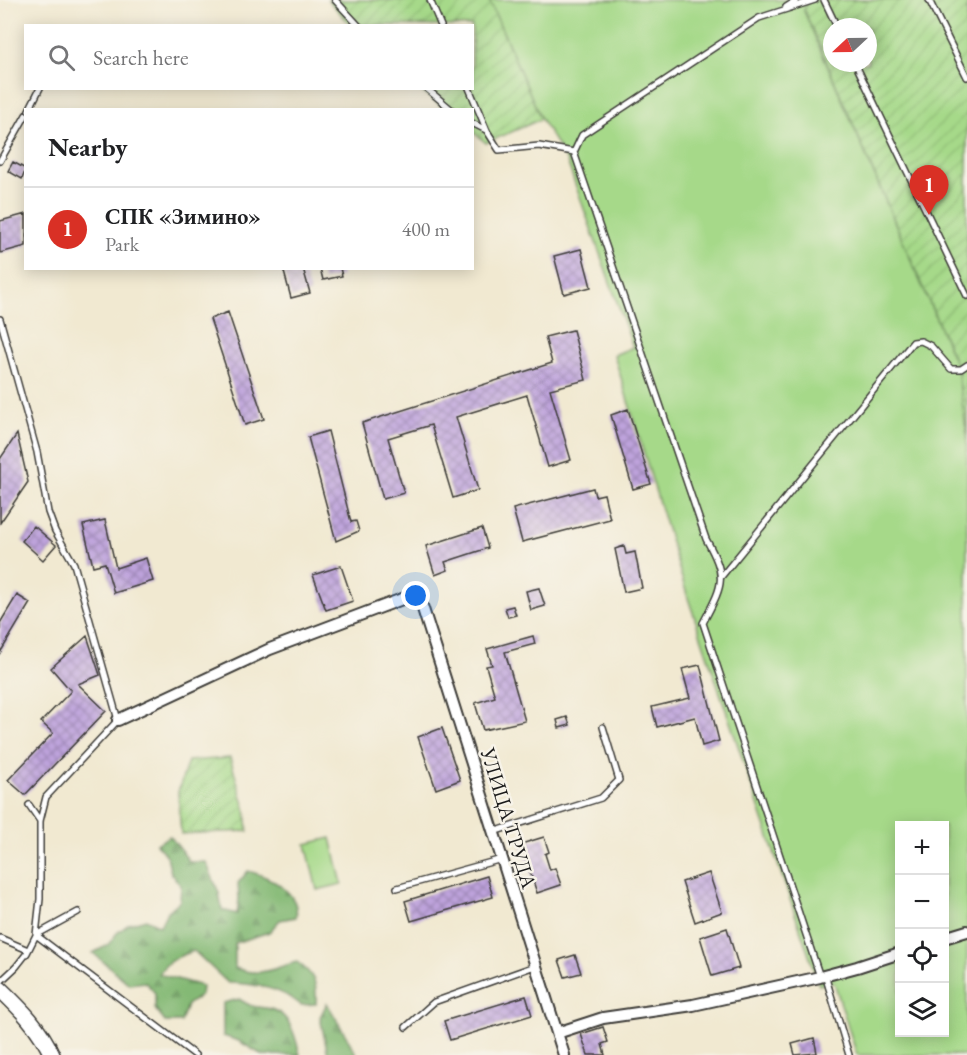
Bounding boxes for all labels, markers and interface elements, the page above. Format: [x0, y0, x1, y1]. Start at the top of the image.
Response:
north arrow [823, 18, 877, 72]
search box [24, 24, 474, 90]
icon: search [45, 41, 78, 74]
text: Search here [93, 43, 188, 72]
text: Nearby [48, 130, 128, 164]
pin: 1 [910, 166, 948, 215]
text: СПК «Зимино» [105, 202, 261, 231]
text: 1 [62, 216, 73, 242]
text: 400 m [402, 216, 450, 242]
text: Park [105, 231, 139, 257]
your location [401, 581, 430, 610]
street label: УЛИЦА ТРУДА [475, 743, 543, 892]
map controls [895, 821, 949, 1037]
button: + [895, 821, 949, 875]
button: − [895, 875, 949, 929]
button: locate [895, 929, 949, 983]
button: layers [895, 983, 949, 1037]

